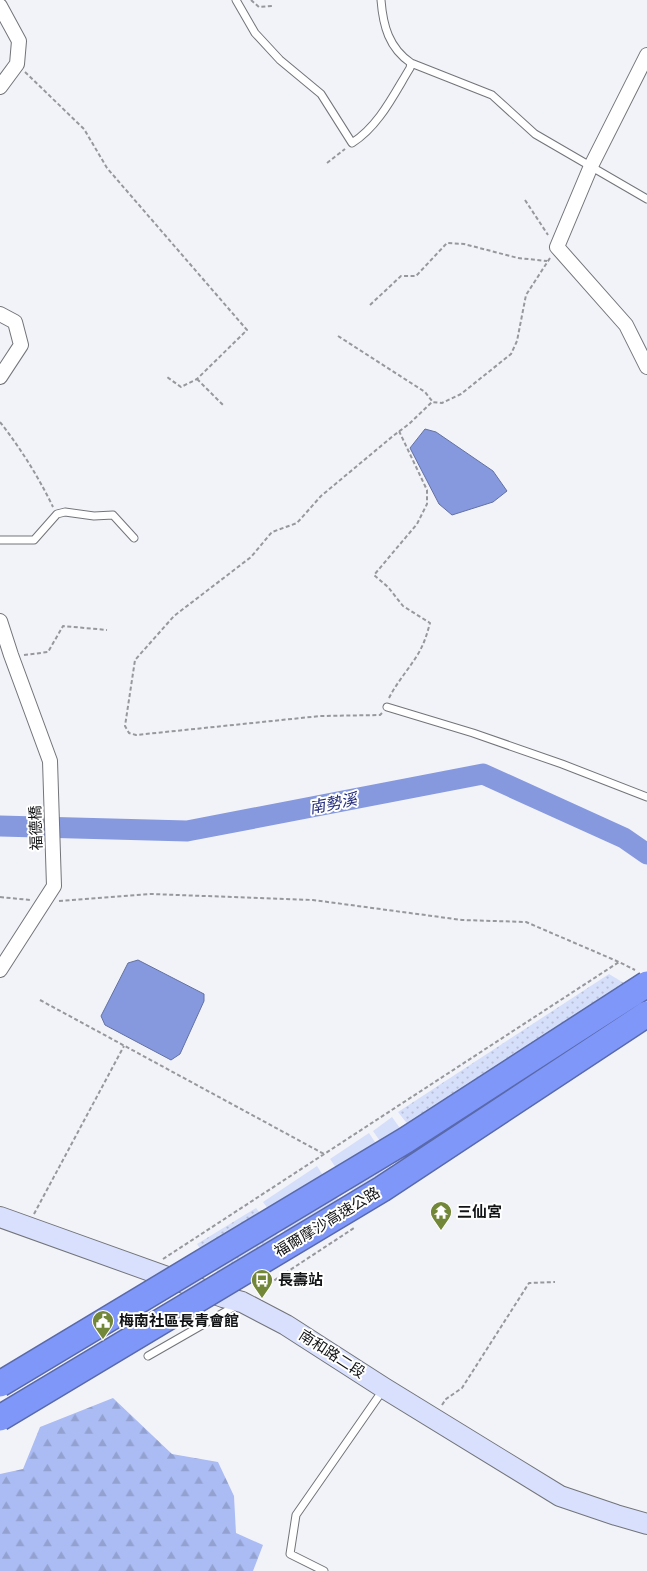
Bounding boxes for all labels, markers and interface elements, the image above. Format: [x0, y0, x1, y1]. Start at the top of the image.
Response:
water label: 南勢溪 [308, 788, 361, 819]
street label: 福德橋 [25, 805, 47, 851]
street label: 福爾摩沙高速公路 [270, 1183, 384, 1261]
temple icon: 三仙宮 [429, 1200, 453, 1231]
place label: 三仙宮 [457, 1202, 502, 1222]
bus stop icon: 長壽站 [250, 1268, 274, 1299]
place label: 長壽站 [278, 1270, 323, 1290]
public building icon: 梅南社區長青會館 [91, 1309, 115, 1340]
place label: 梅南社區長青會館 [119, 1311, 239, 1331]
street label: 南和路二段 [295, 1325, 369, 1383]

